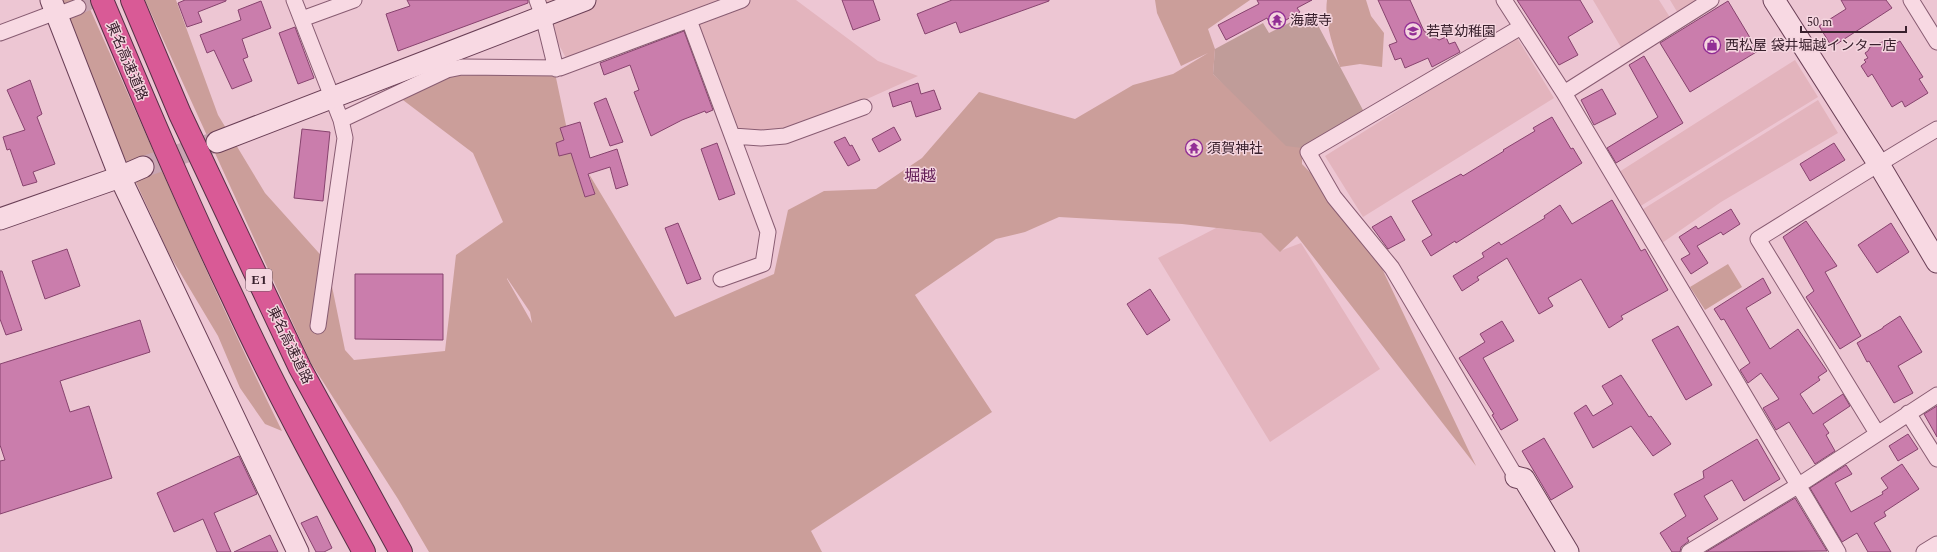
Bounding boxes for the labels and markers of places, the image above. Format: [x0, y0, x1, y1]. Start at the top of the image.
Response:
temple icon: 海蔵寺 [1267, 10, 1287, 30]
place label: 海蔵寺 [1290, 10, 1332, 31]
school or university icon: 若草幼稚園 [1403, 21, 1423, 41]
place label: 若草幼稚園 [1426, 21, 1496, 42]
shop icon: 西松屋 袋井堀越インター店 [1702, 35, 1722, 55]
place label: 西松屋 袋井堀越インター店 [1725, 35, 1897, 56]
temple icon: 須賀神社 [1184, 138, 1204, 158]
place label: 須賀神社 [1207, 138, 1263, 159]

